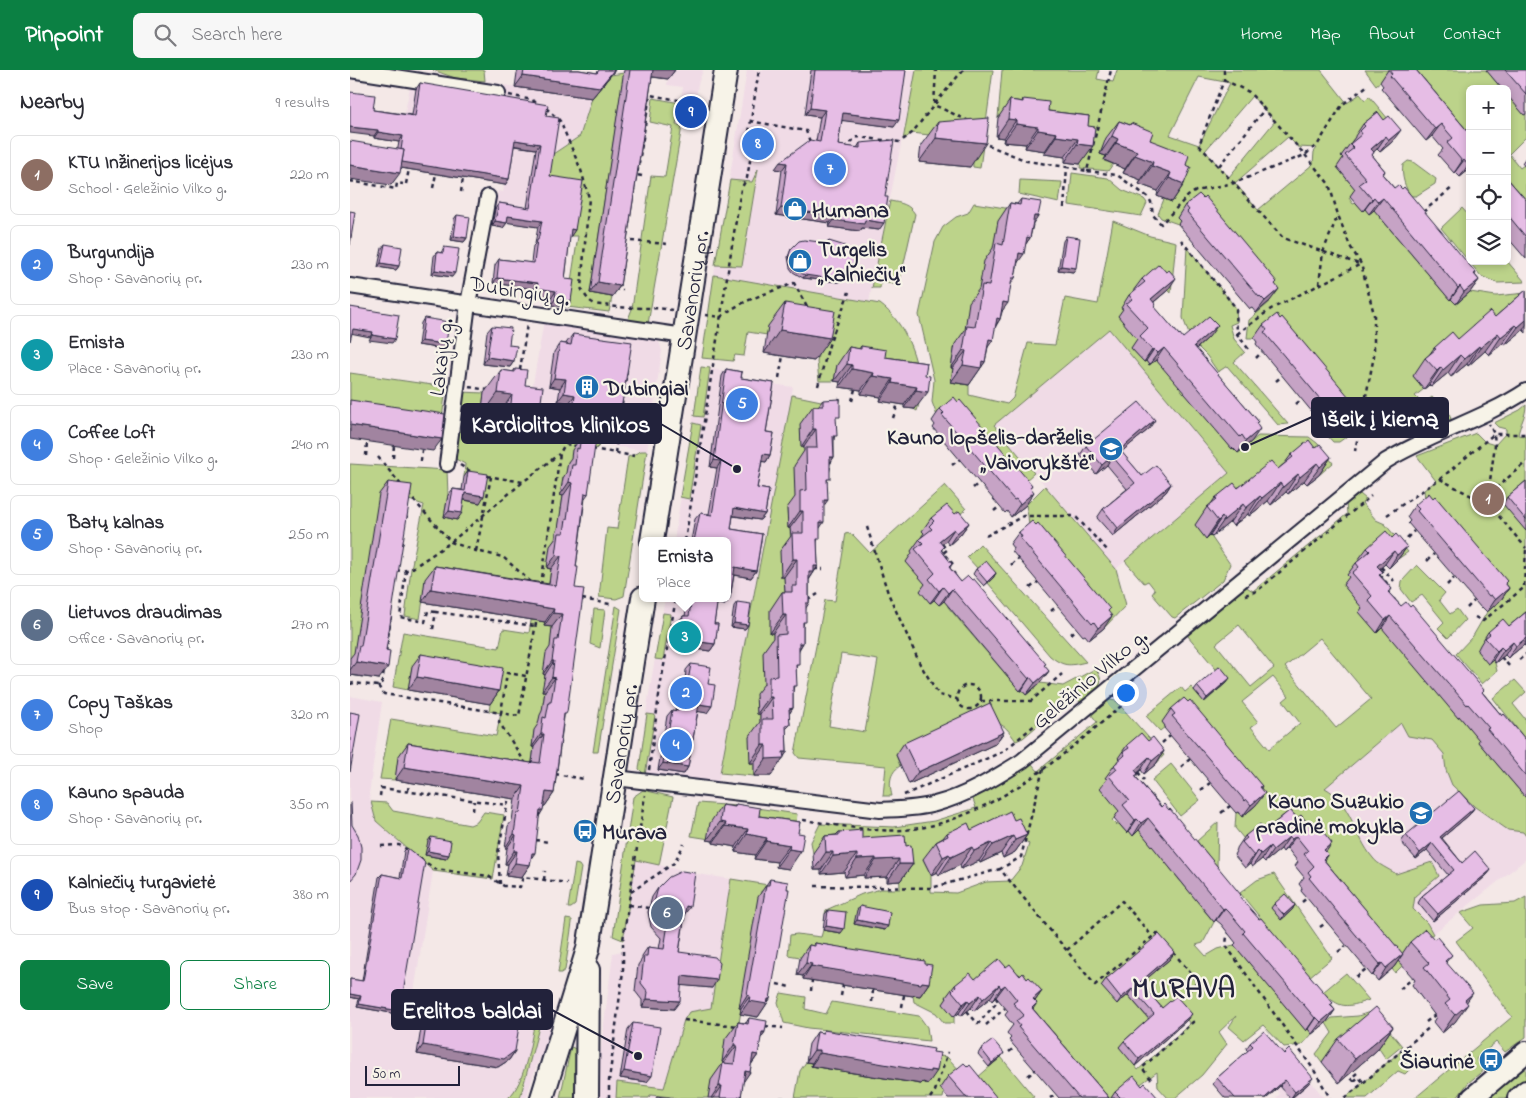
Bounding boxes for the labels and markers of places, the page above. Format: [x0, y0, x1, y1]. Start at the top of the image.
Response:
pin: 9 [675, 93, 707, 131]
pin: 8 [742, 125, 774, 163]
pin: 7 [814, 150, 846, 188]
shop icon: Humana [782, 196, 808, 222]
place label: Humana [812, 196, 889, 228]
place label: Turgelis „Kalniečių“ [817, 235, 906, 292]
shop icon: Turgelis „Kalniečių“ [787, 248, 813, 274]
building icon: Dubingiai [574, 374, 600, 400]
place label: Dubingiai [603, 374, 689, 407]
pin: 5 [726, 385, 758, 423]
callout: Išeik į kiemą [1312, 398, 1448, 437]
callout: Kardiolitos klinikos [462, 404, 661, 443]
place label: Kauno lopšelis-darželis „Vaivorykštė“ [887, 423, 1095, 481]
school or university icon: Kauno lopšelis-darželis „Vaivorykštė“ [1098, 436, 1124, 462]
pin: 1 [1472, 480, 1504, 518]
pin: 3 [669, 618, 701, 656]
pin: 2 [670, 674, 702, 712]
pin: 4 [660, 726, 692, 764]
place label: Kauno Suzukio pradinė mokykla [1256, 787, 1404, 845]
school or university icon: Kauno Suzukio pradinė mokykla [1408, 800, 1434, 826]
bus stop icon: Murava [572, 818, 598, 844]
place label: Murava [602, 818, 667, 850]
pin: 6 [651, 894, 683, 932]
callout: Erelitos baldai [392, 990, 552, 1029]
place label: Šiaurinė [1400, 1047, 1475, 1079]
bus stop icon: Šiaurinė [1478, 1047, 1504, 1073]

